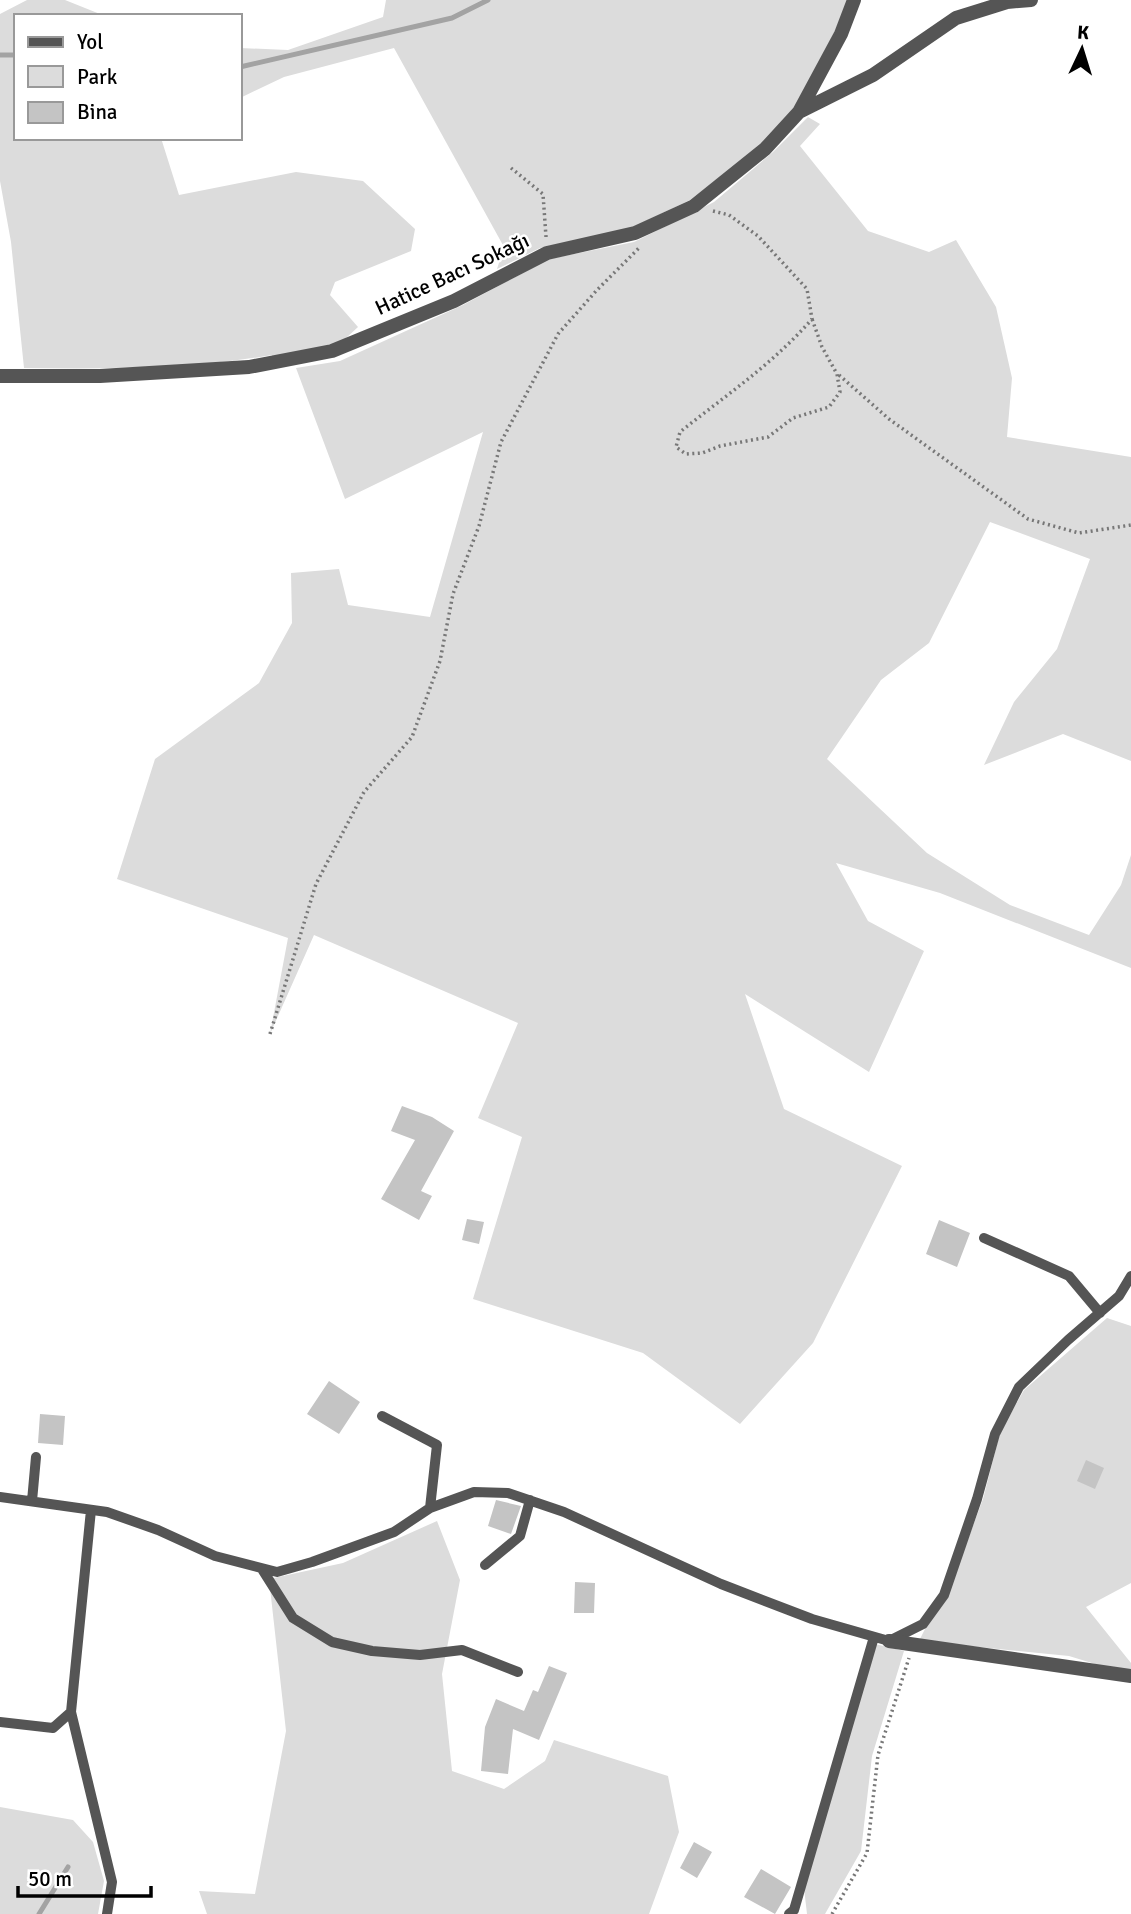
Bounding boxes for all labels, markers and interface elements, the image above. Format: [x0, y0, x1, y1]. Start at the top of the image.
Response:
legend [14, 14, 242, 140]
north arrow [1047, 14, 1117, 84]
text: K [1076, 21, 1090, 45]
text: Yol [77, 29, 103, 55]
text: Park [77, 64, 118, 90]
text: Bina [77, 99, 118, 125]
street label: Hatice Bacı Sokağı [371, 227, 533, 321]
scale bar [18, 1854, 150, 1898]
text: 50 m [28, 1866, 72, 1892]

